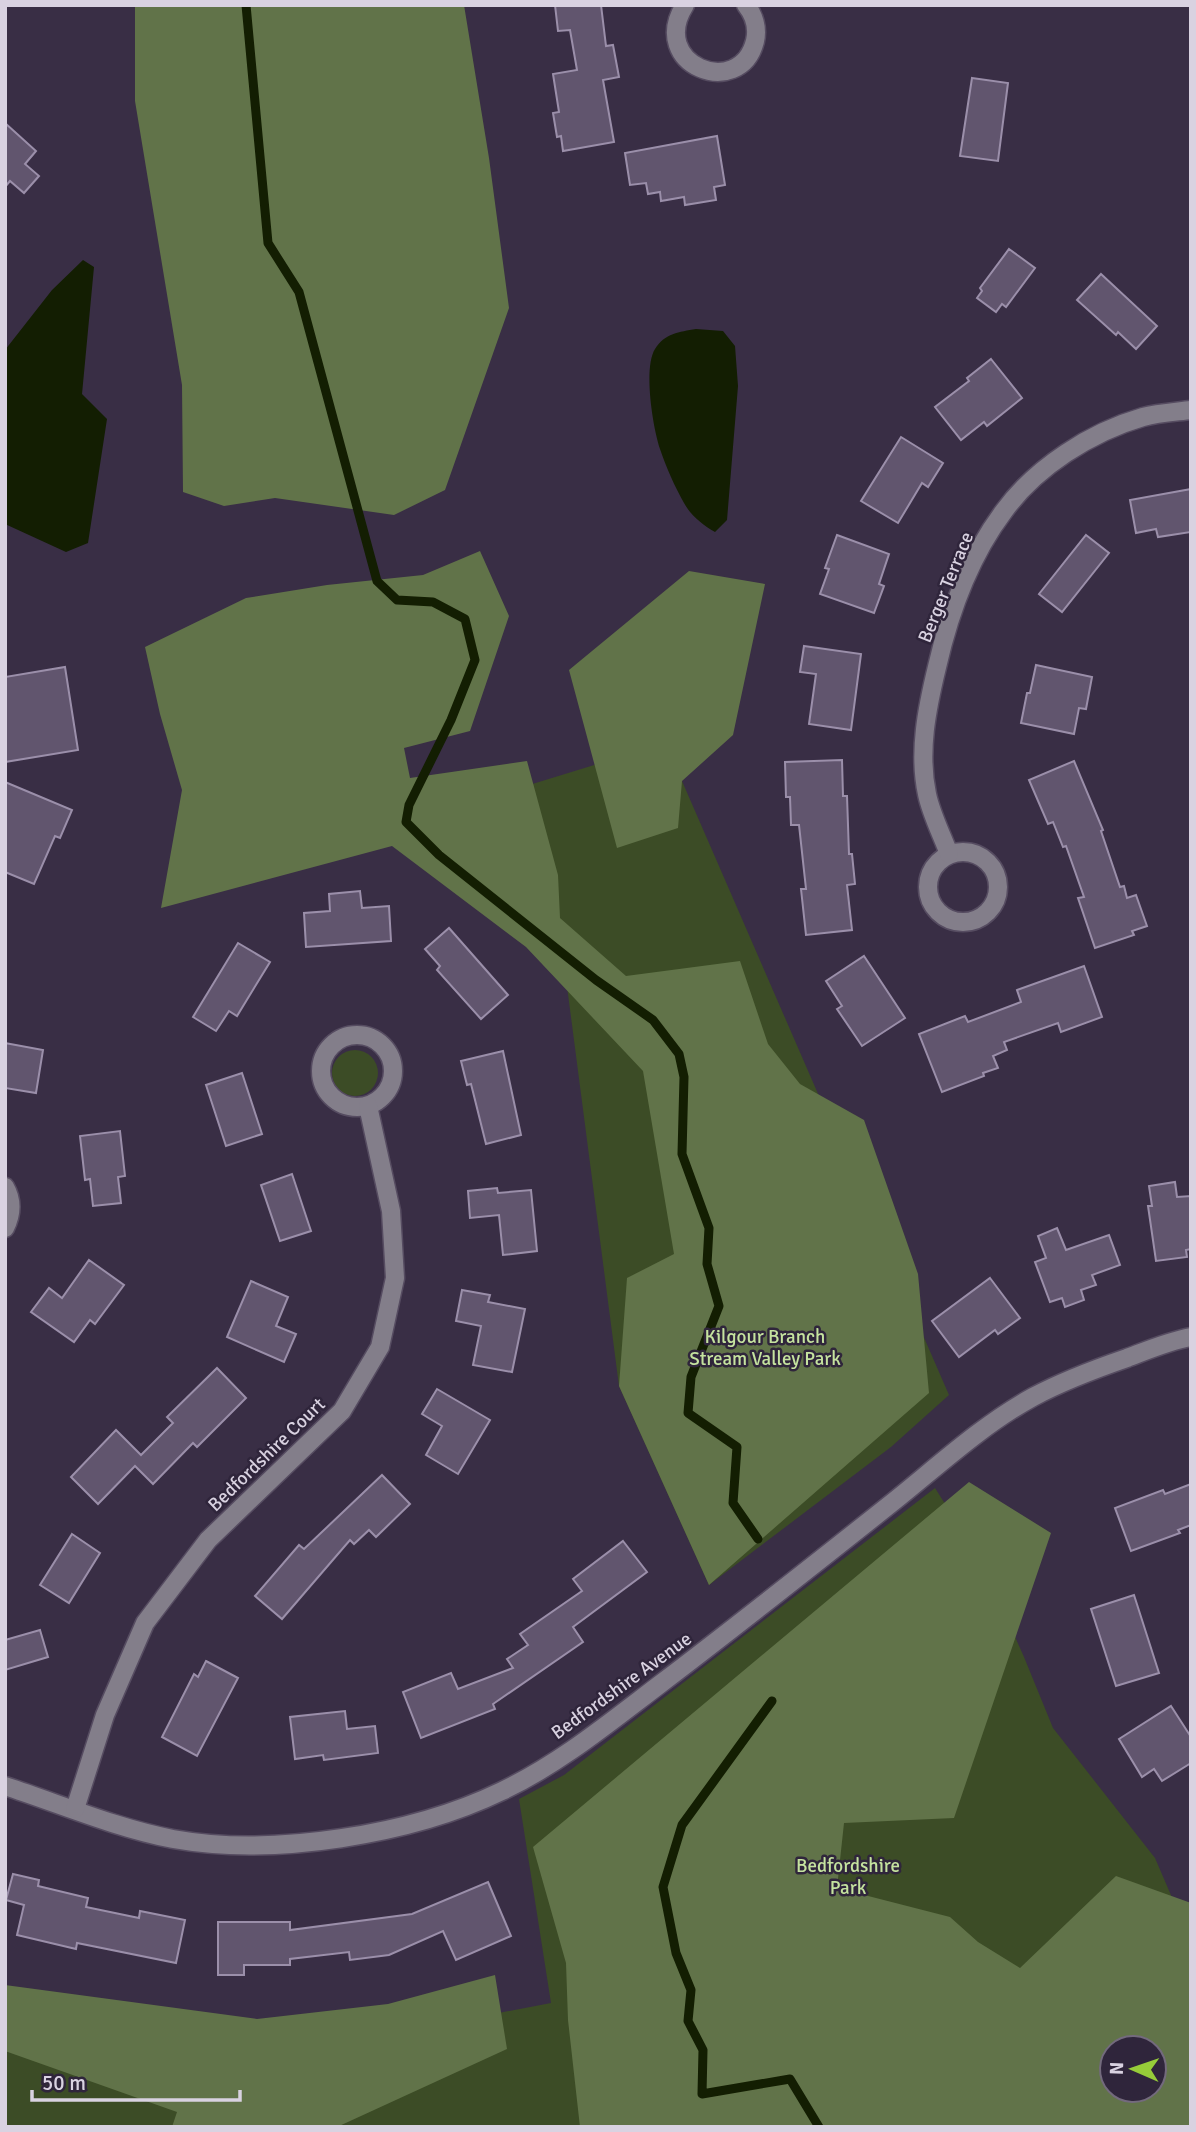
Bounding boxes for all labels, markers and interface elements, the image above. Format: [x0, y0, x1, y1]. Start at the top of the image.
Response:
street label: Berger Terrace [913, 528, 979, 646]
park label: Kilgour Branch Stream Valley Park [689, 1325, 841, 1371]
street label: Bedfordshire Court [203, 1392, 331, 1517]
street label: Bedfordshire Avenue [547, 1627, 696, 1745]
park label: Bedfordshire Park [796, 1854, 900, 1900]
north arrow [1098, 2034, 1168, 2104]
scale bar [32, 2058, 240, 2102]
text: N [1105, 2061, 1129, 2075]
text: 50 m [42, 2070, 86, 2096]

